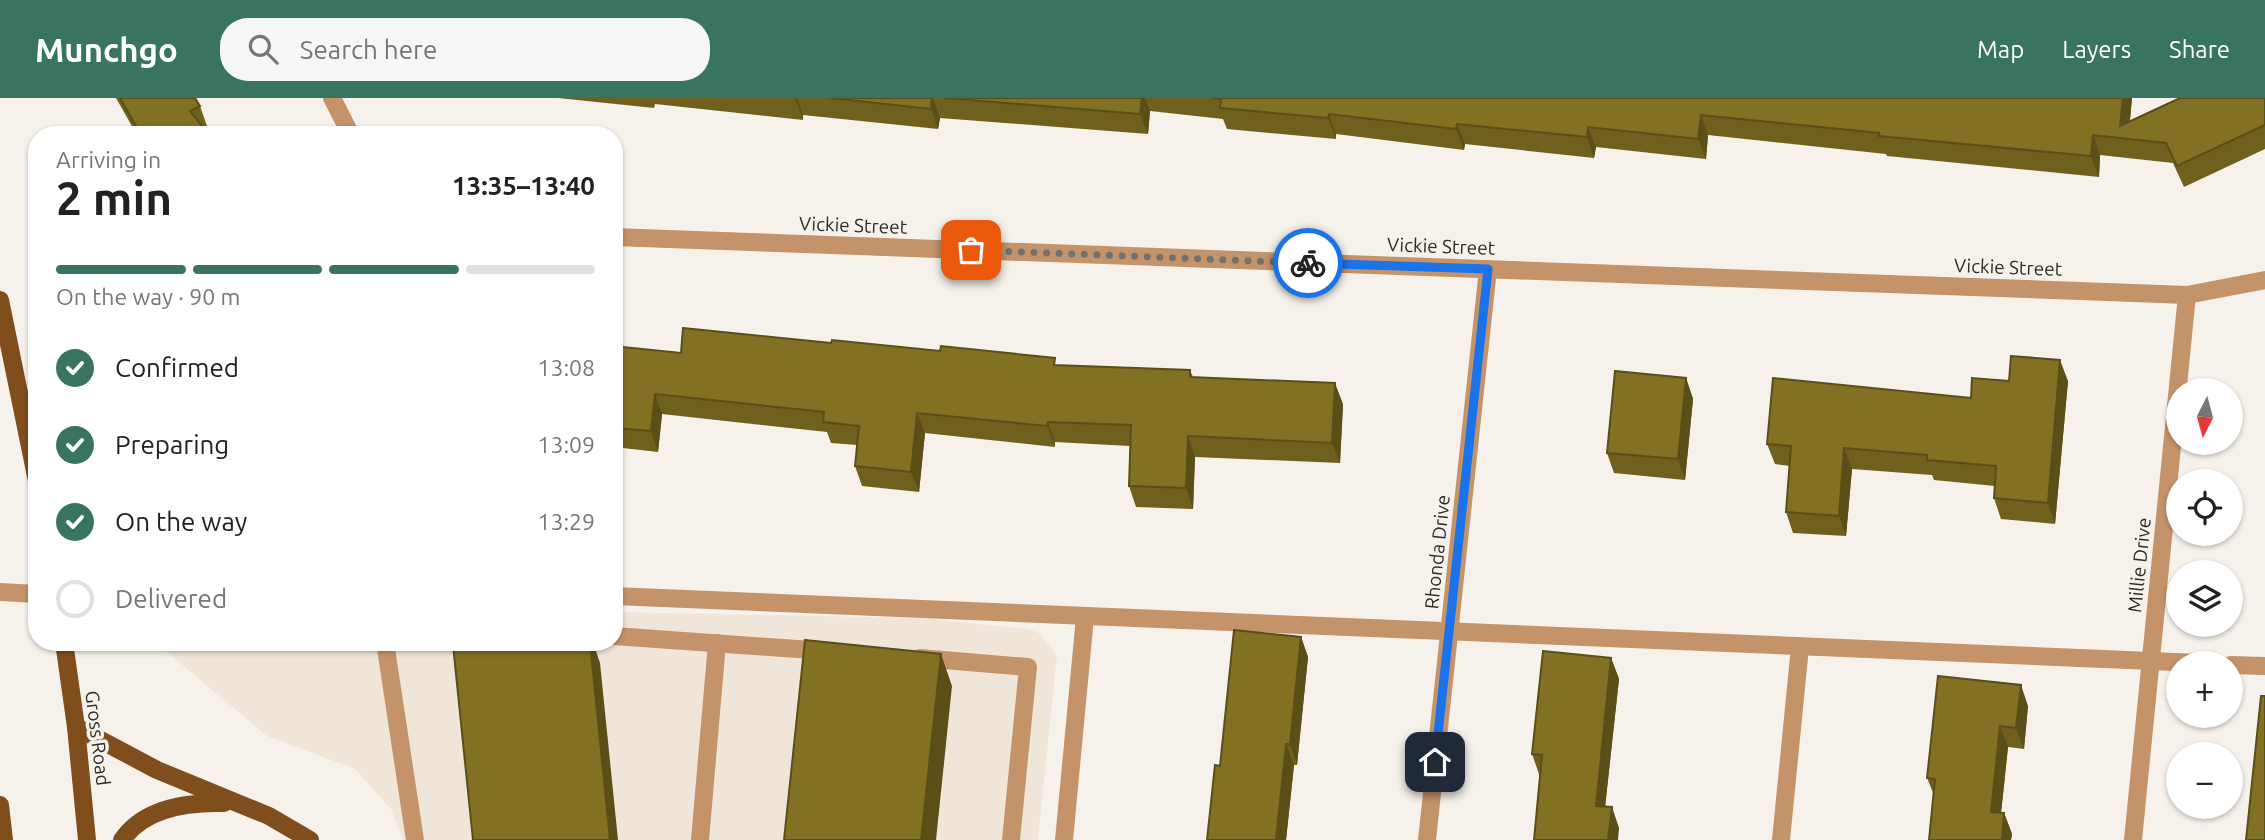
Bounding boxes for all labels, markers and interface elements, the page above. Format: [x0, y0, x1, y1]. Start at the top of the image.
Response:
search box [220, 18, 710, 81]
icon: search [244, 30, 282, 68]
text: Munchgo [35, 31, 178, 68]
text: Search here [300, 35, 437, 64]
text: Map [1977, 36, 2024, 63]
text: Layers [2062, 36, 2131, 63]
text: Share [2169, 36, 2230, 63]
text: Arriving in [56, 147, 161, 172]
text: 13:35–13:40 [452, 171, 595, 200]
text: 2 min [56, 172, 172, 224]
street label: Vickie Street [799, 212, 908, 238]
pin [941, 220, 1001, 280]
courier [1273, 228, 1343, 298]
icon: bag [952, 231, 990, 269]
street label: Vickie Street [1387, 233, 1496, 259]
icon: bike [1289, 244, 1327, 282]
street label: Vickie Street [1954, 254, 2063, 280]
text: On the way · 90 m [56, 284, 240, 309]
icon: check [56, 349, 94, 387]
text: Confirmed [115, 353, 239, 382]
text: 13:08 [537, 355, 595, 380]
north arrow [2166, 378, 2244, 455]
map controls [2166, 378, 2243, 819]
icon: check [56, 426, 94, 464]
text: Preparing [115, 430, 229, 459]
text: 13:09 [537, 432, 595, 457]
button: locate [2166, 469, 2243, 546]
street label: Rhonda Drive [1420, 494, 1454, 610]
icon: check [56, 503, 94, 541]
text: On the way [115, 507, 247, 536]
text: 13:29 [537, 509, 595, 534]
street label: Millie Drive [2123, 516, 2155, 614]
button: layers [2166, 560, 2243, 637]
text: Delivered [115, 584, 227, 613]
button: + [2166, 651, 2243, 728]
street label: Gross Road [81, 689, 115, 787]
pin [1405, 732, 1465, 792]
button: − [2166, 742, 2243, 819]
icon: home [1416, 743, 1454, 781]

